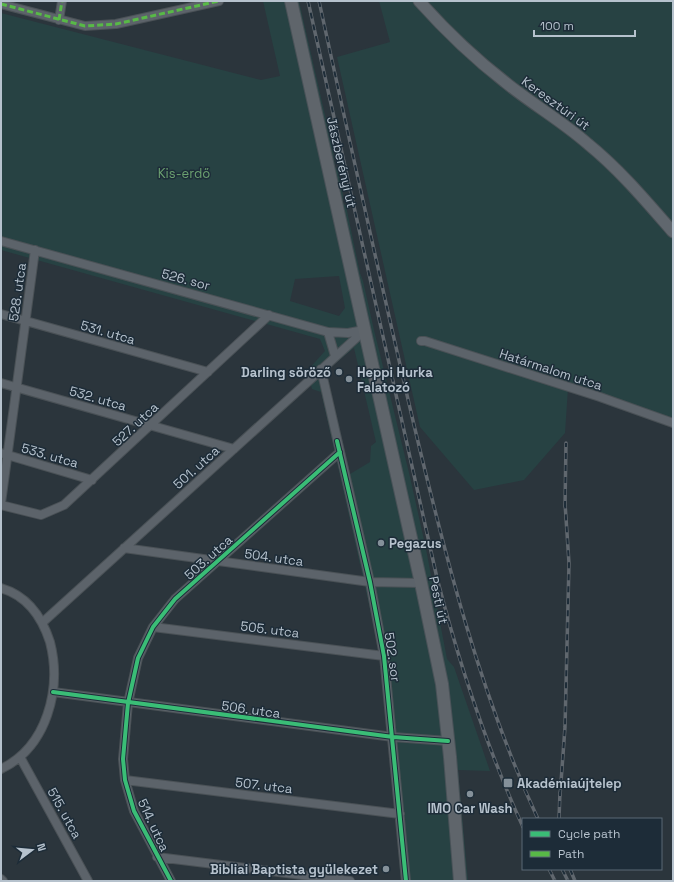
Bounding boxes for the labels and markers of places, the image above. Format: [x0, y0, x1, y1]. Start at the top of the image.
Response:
place label: Darling söröző [241, 364, 331, 381]
place label: Heppi Hurka Falatozó [357, 364, 433, 396]
marker: Darling söröző [334, 367, 344, 377]
marker: Heppi Hurka Falatozó [344, 374, 354, 384]
place label: Pegazus [389, 535, 442, 552]
marker: Pegazus [376, 538, 386, 548]
place label: Akadémiaújtelep [517, 775, 621, 792]
marker: Akadémiaújtelep [502, 777, 514, 789]
marker: IMO Car Wash [465, 789, 475, 799]
place label: IMO Car Wash [427, 800, 513, 817]
place label: Bibliai Baptista gyülekezet [210, 861, 378, 878]
marker: Bibliai Baptista gyülekezet [381, 864, 391, 874]

